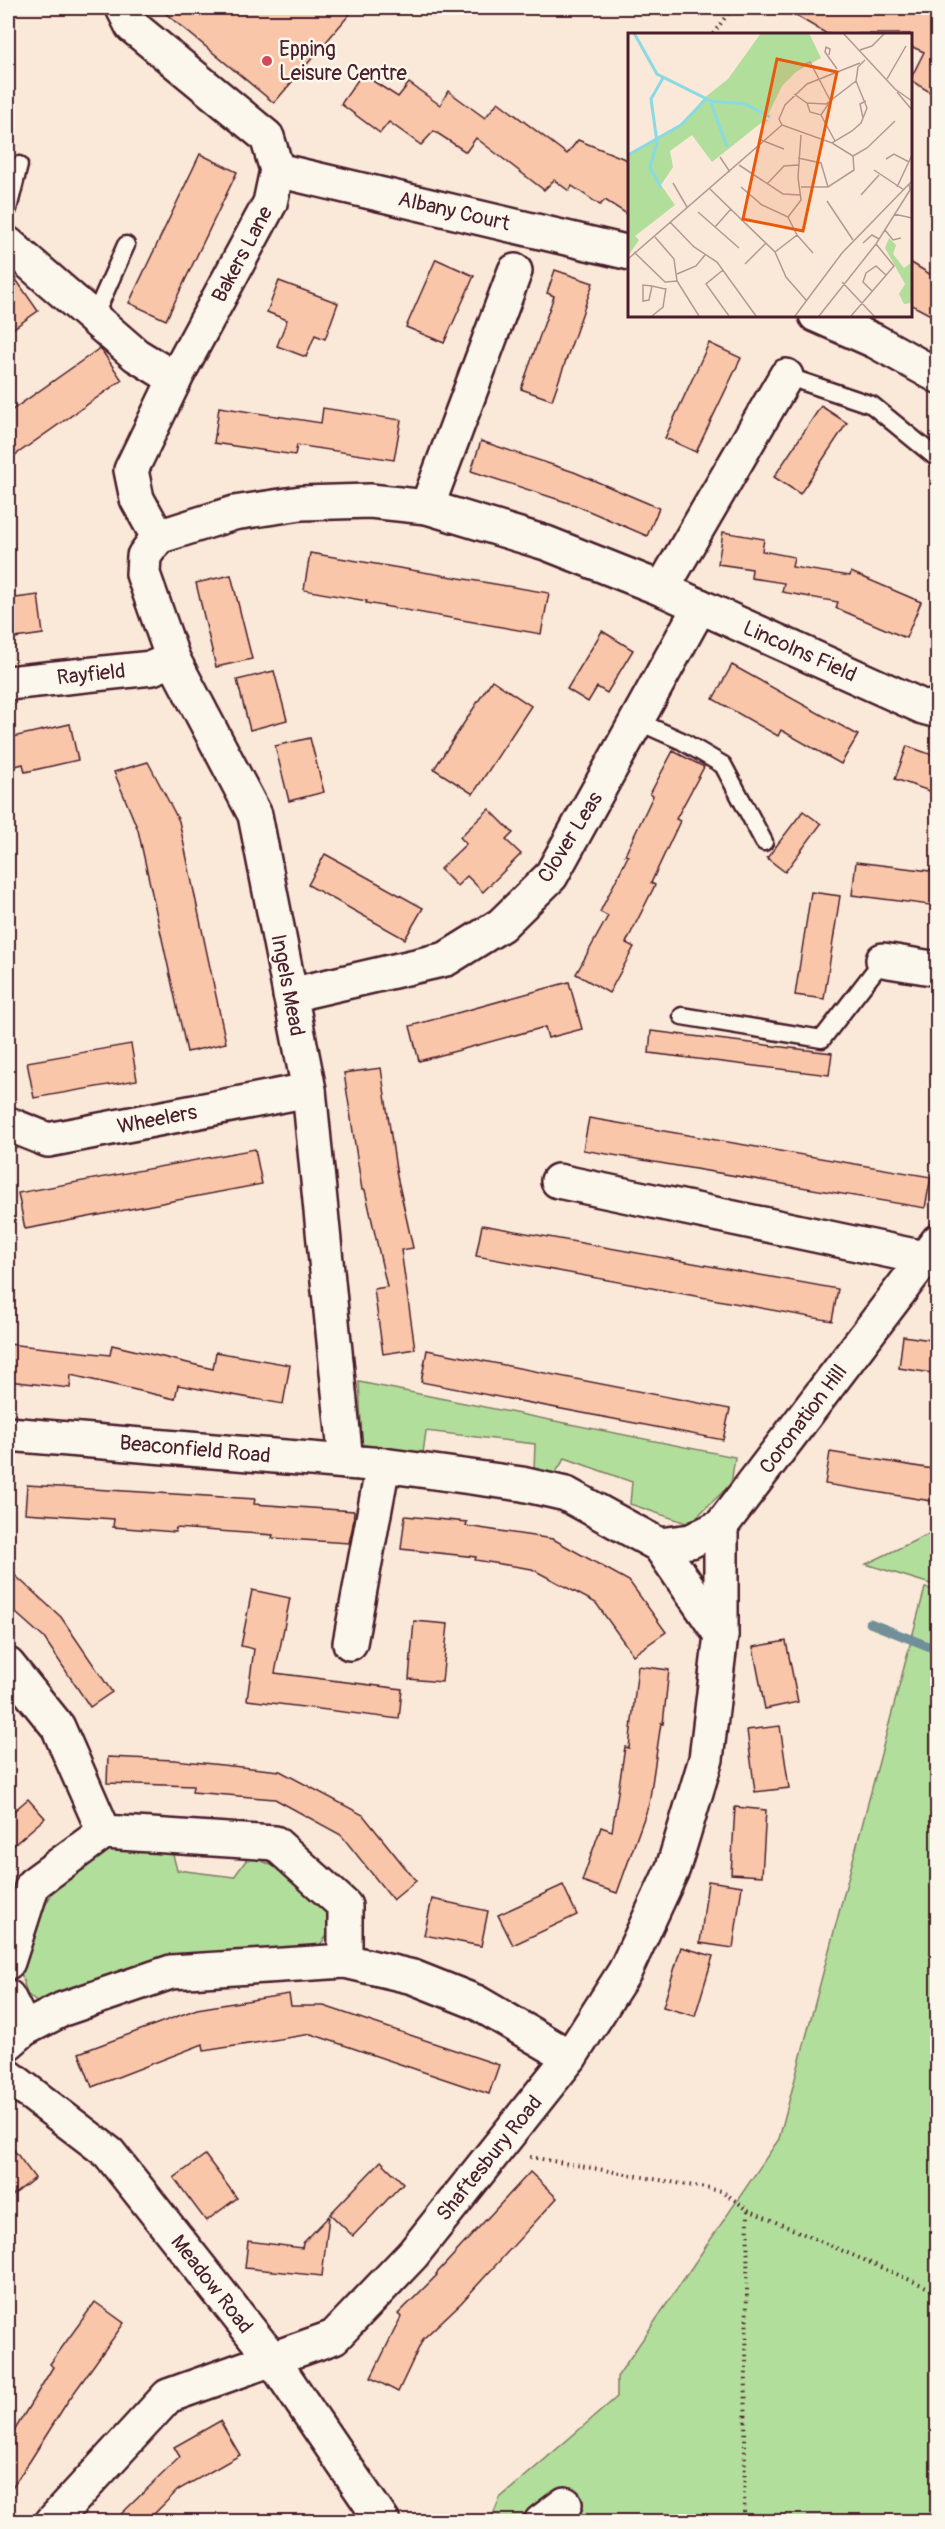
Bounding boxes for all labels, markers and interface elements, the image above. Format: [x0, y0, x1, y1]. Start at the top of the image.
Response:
inset map [628, 33, 912, 316]
place label: Epping Leisure Centre [279, 36, 408, 87]
marker: Epping Leisure Centre [260, 54, 274, 68]
street label: Albany Court [395, 186, 513, 238]
street label: Bakers Lane [206, 201, 279, 307]
street label: Lincolns Field [739, 614, 861, 689]
street label: Rayfield [55, 657, 127, 692]
street label: Clover Leas [532, 786, 609, 888]
street label: Ingels Mead [264, 932, 311, 1038]
street label: Wheelers [115, 1098, 200, 1140]
street label: Coronation Hill [753, 1359, 853, 1479]
street label: Beaconfield Road [118, 1429, 272, 1470]
street label: Shaftesbury Road [430, 2090, 548, 2227]
street label: Meadow Road [165, 2229, 259, 2339]

